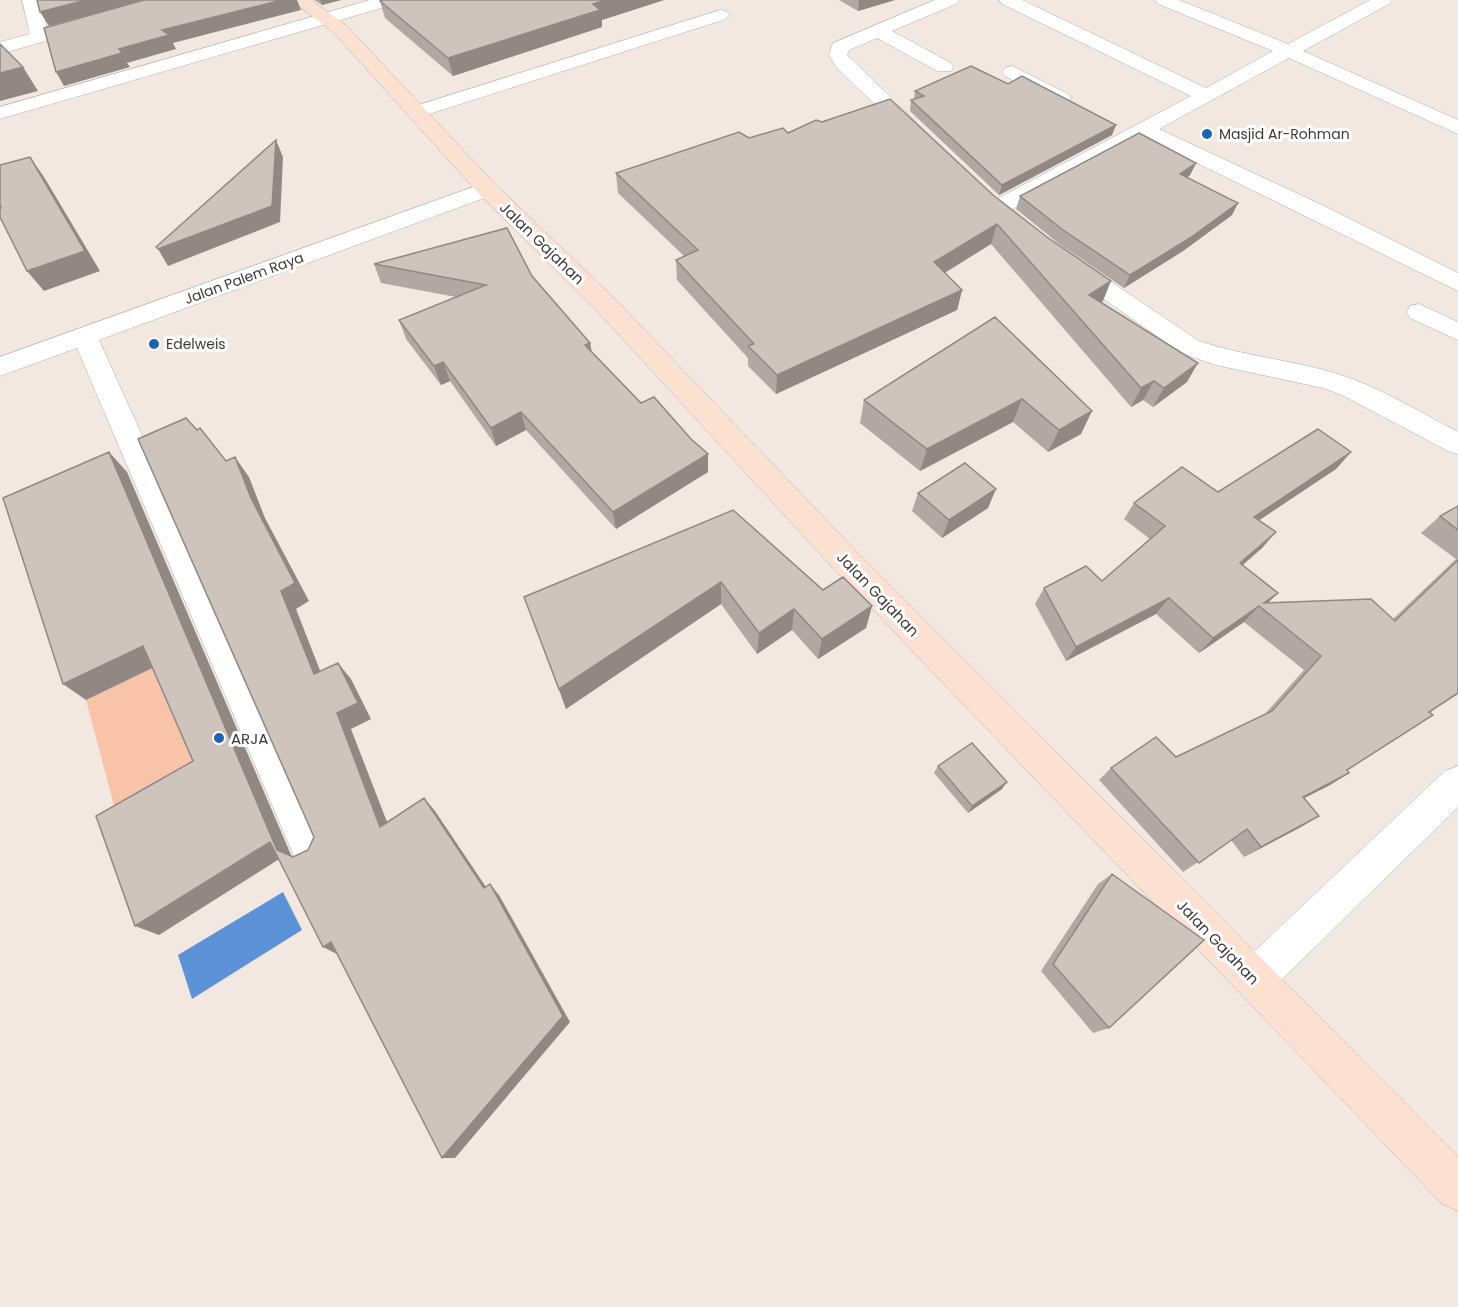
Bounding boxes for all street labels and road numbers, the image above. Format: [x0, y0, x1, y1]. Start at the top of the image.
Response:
street label: Jalan Gajahan [495, 197, 589, 289]
street label: Jalan Palem Raya [182, 247, 306, 309]
street label: Jalan Gajahan [832, 547, 924, 641]
street label: Jalan Gajahan [1172, 895, 1264, 989]

